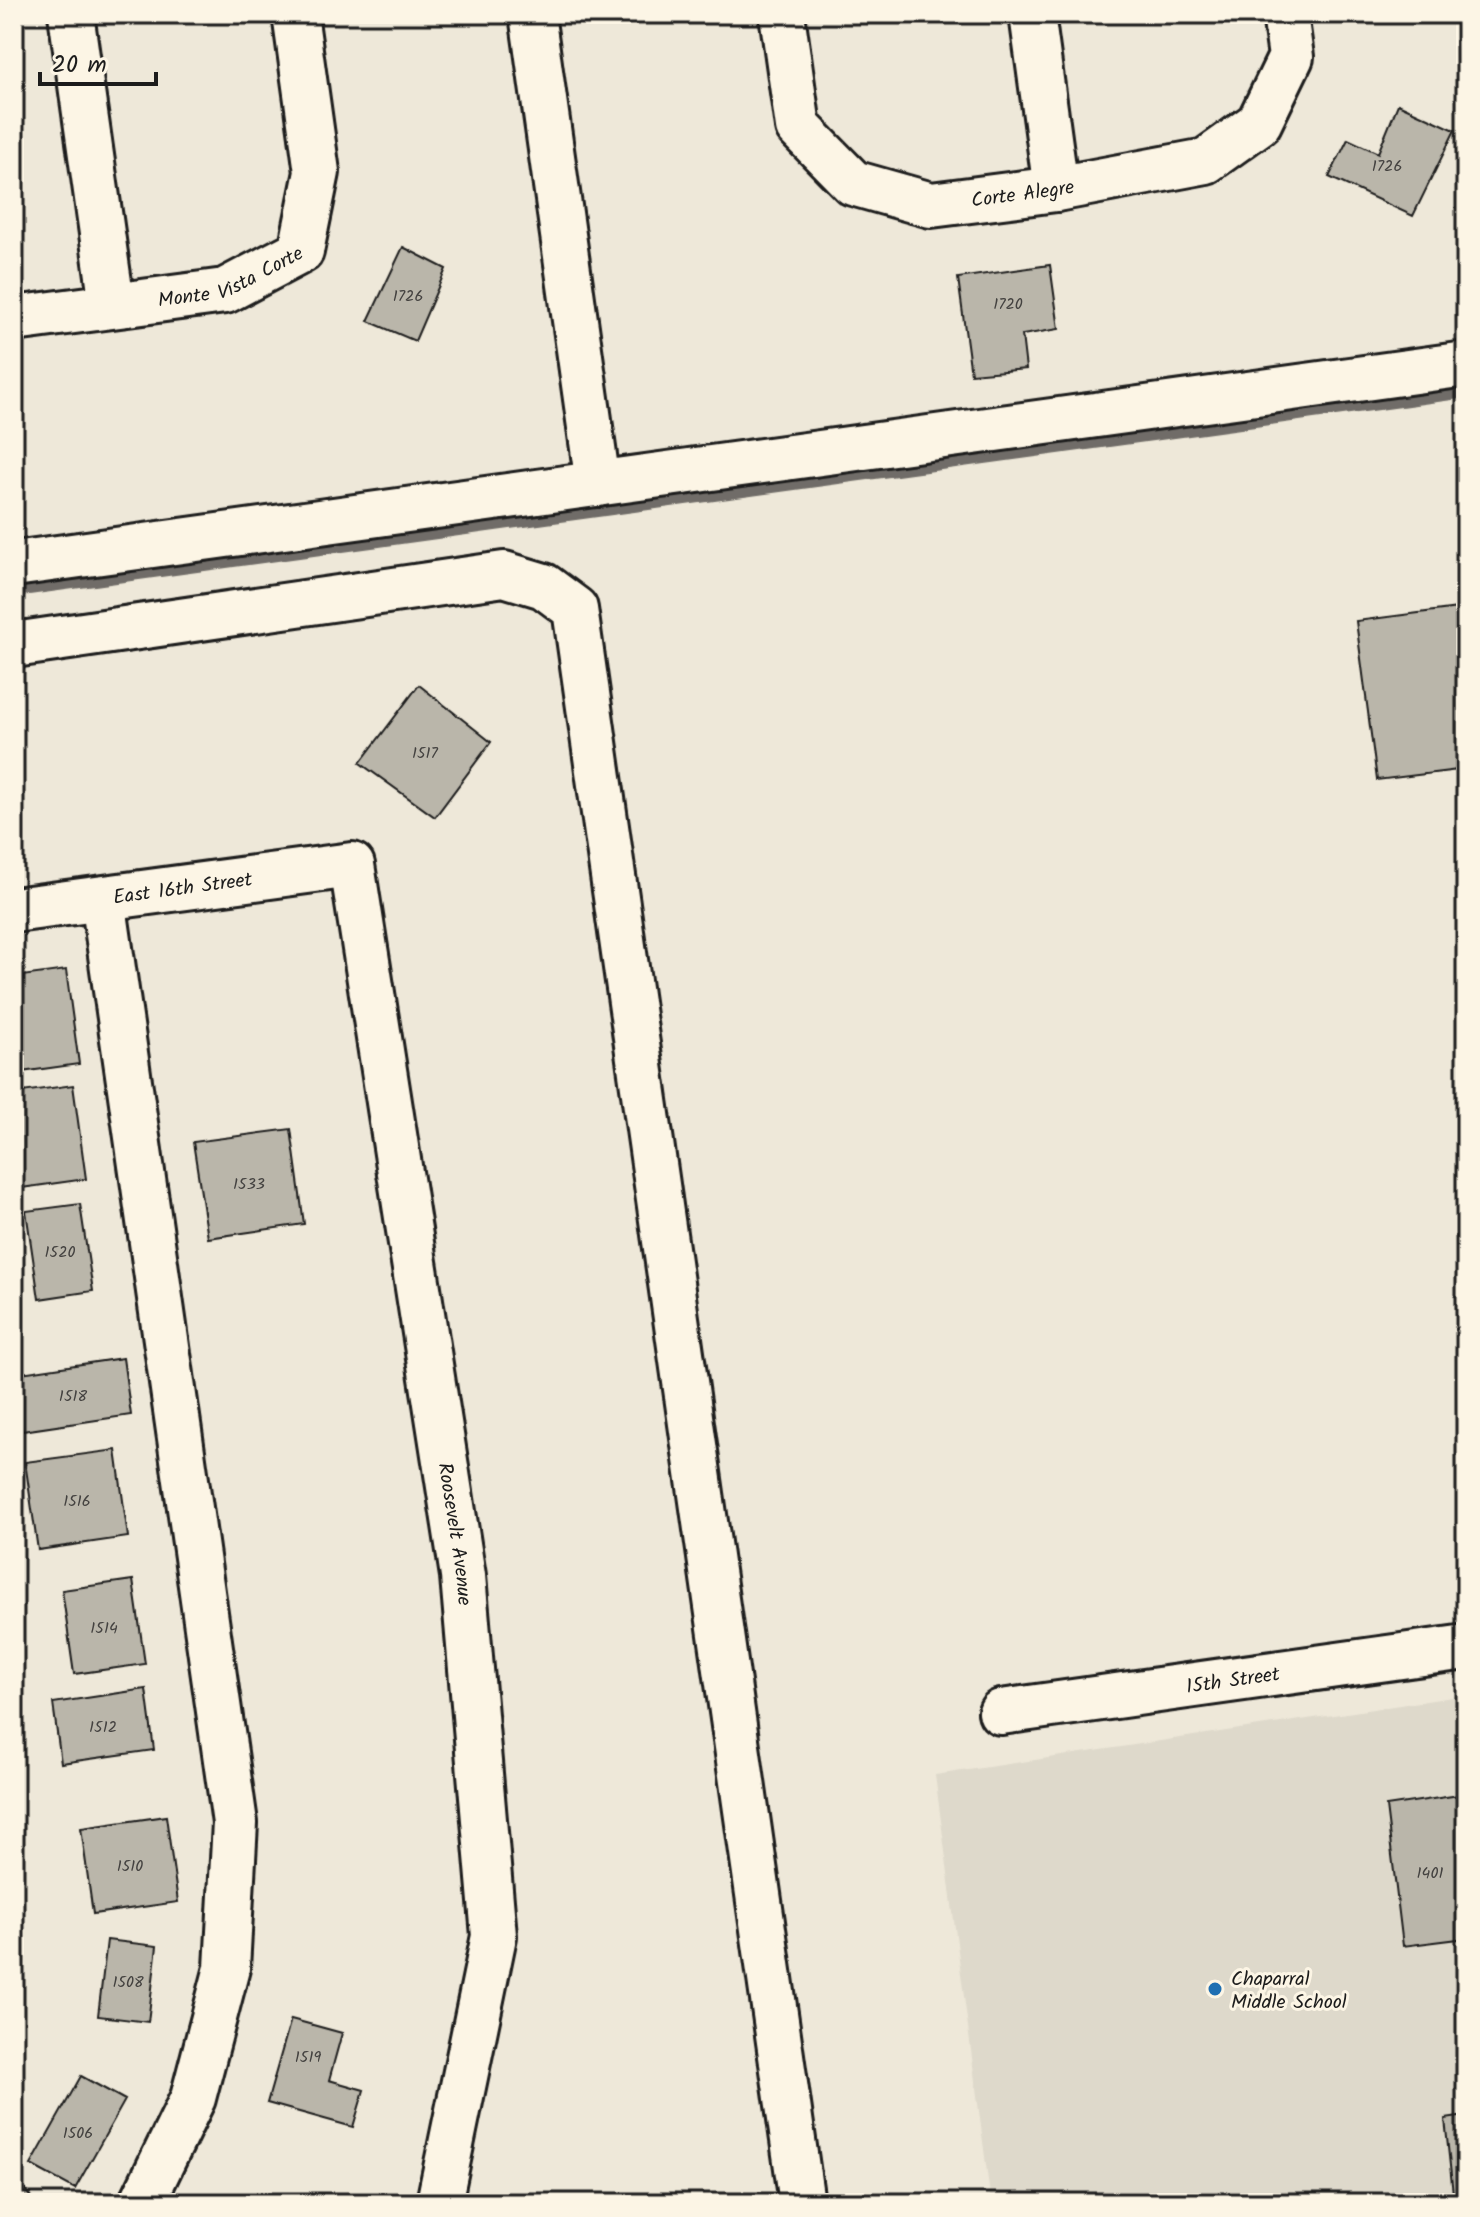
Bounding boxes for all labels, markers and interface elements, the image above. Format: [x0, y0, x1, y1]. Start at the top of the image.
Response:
scale bar [40, 36, 156, 86]
text: 20 m [52, 46, 107, 85]
house number: 1726 [1372, 154, 1402, 179]
street label: Corte Alegre [969, 172, 1077, 218]
street label: Monte Vista Corte [156, 239, 310, 318]
house number: 1726 [393, 284, 423, 309]
house number: 1720 [993, 292, 1023, 317]
house number: 1517 [412, 741, 439, 766]
street label: East 16th Street [111, 864, 255, 915]
house number: 1533 [233, 1172, 265, 1197]
house number: 1520 [45, 1240, 75, 1265]
house number: 1518 [59, 1384, 87, 1409]
street label: Roosevelt Avenue [428, 1460, 479, 1607]
house number: 1516 [63, 1489, 91, 1514]
house number: 1514 [90, 1616, 118, 1641]
street label: 15th Street [1184, 1659, 1282, 1704]
house number: 1512 [89, 1715, 117, 1740]
house number: 1510 [117, 1854, 143, 1879]
house number: 1401 [1417, 1861, 1443, 1886]
place label: Chaparral Middle School [1231, 1964, 1347, 2019]
house number: 1508 [112, 1970, 144, 1995]
marker: Chaparral Middle School [1206, 1980, 1224, 1998]
house number: 1519 [295, 2045, 321, 2070]
house number: 1506 [63, 2121, 93, 2146]

